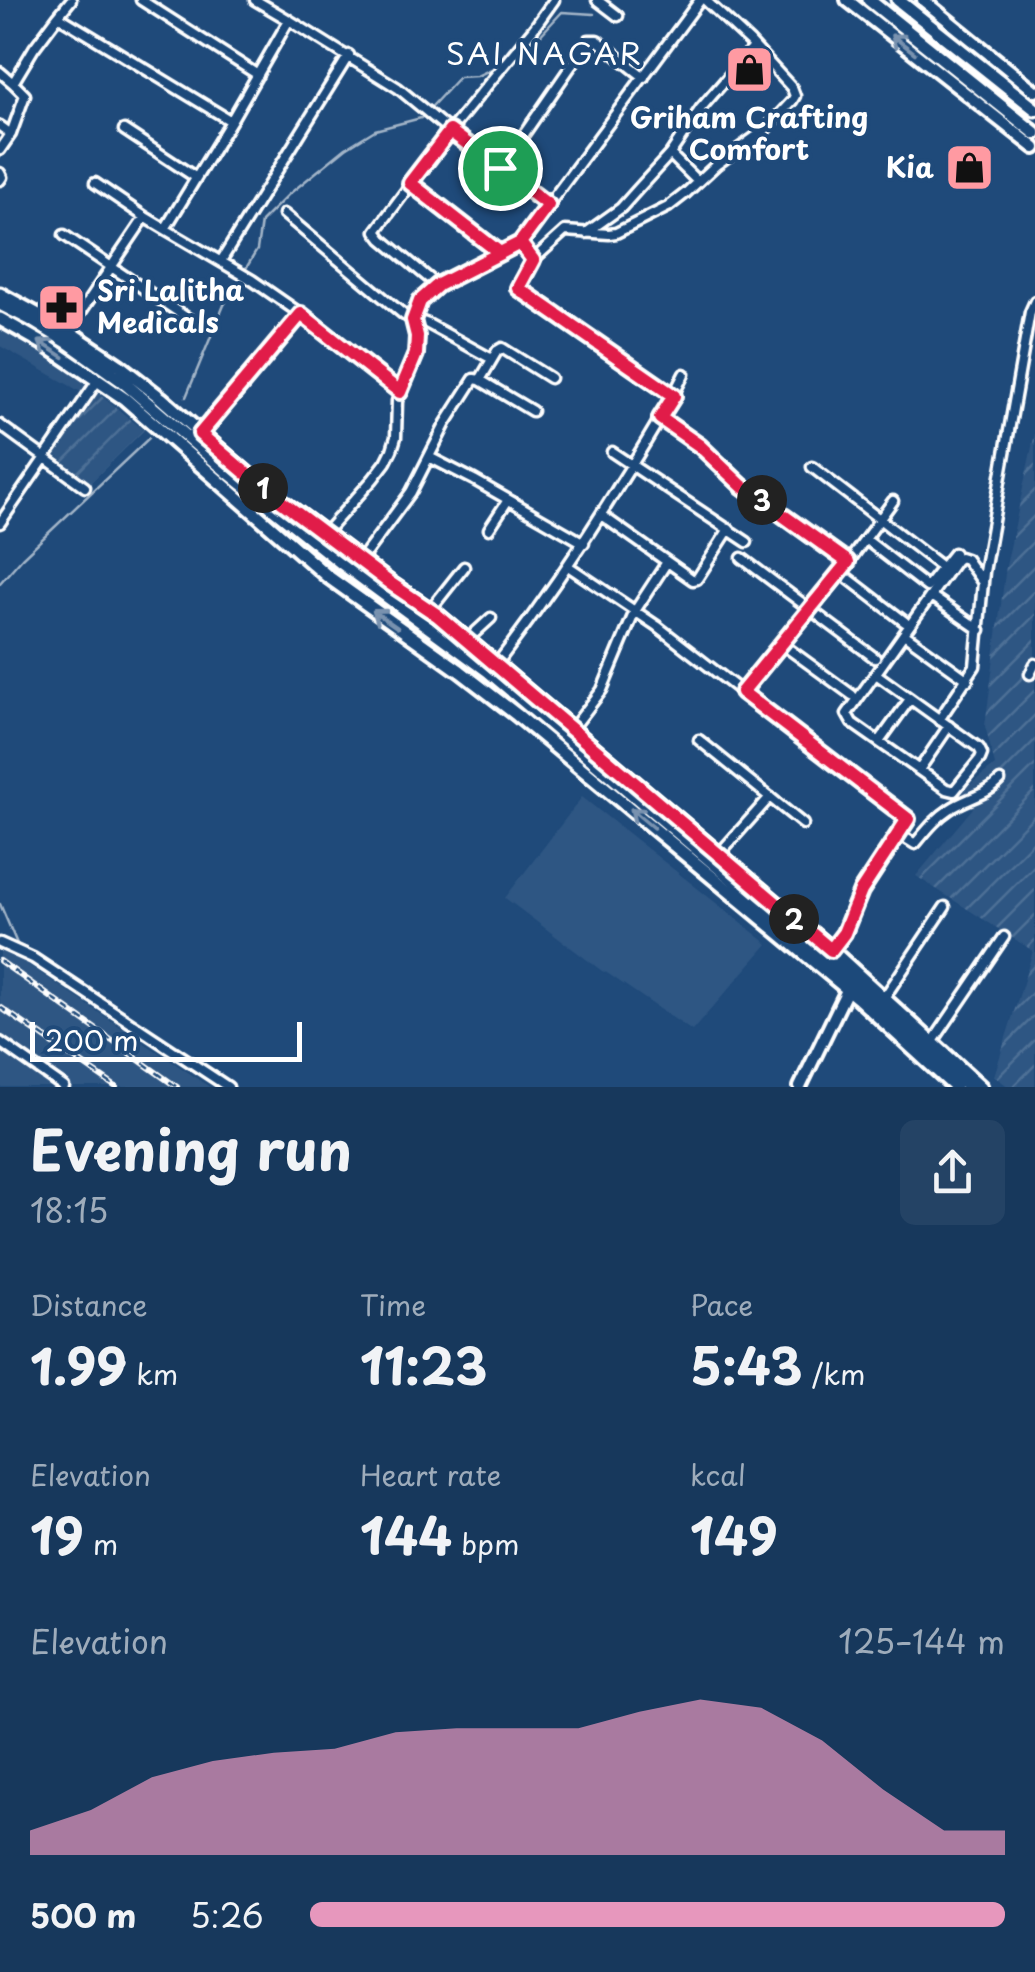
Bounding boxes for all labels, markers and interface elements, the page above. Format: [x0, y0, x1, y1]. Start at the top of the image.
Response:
district label: SAI NAGAR [446, 30, 644, 75]
one-way arrow [891, 34, 917, 56]
shop icon: Griham Crafting Comfort [723, 44, 775, 96]
place label: Griham Crafting Comfort [630, 95, 868, 170]
pin [458, 126, 543, 211]
icon: arrive [473, 141, 528, 196]
shop icon: Kia [943, 142, 995, 194]
place label: Kia [886, 145, 934, 188]
place label: Sri Lalitha Medicals [97, 268, 244, 343]
pharmacy icon: Sri Lalitha Medicals [36, 281, 88, 333]
one-way arrow [38, 339, 66, 359]
pin: 1 [238, 463, 288, 513]
text: 1 [256, 466, 270, 509]
pin: 3 [737, 475, 787, 525]
text: 3 [753, 478, 771, 521]
one-way arrow [372, 609, 400, 630]
one-way arrow [629, 808, 655, 830]
pin: 2 [769, 894, 819, 944]
text: 2 [784, 897, 804, 940]
scale bar [30, 1017, 302, 1062]
text: 200 m [45, 1018, 138, 1061]
text: Evening run [30, 1107, 352, 1190]
button: share [900, 1120, 1005, 1225]
text: 18:15 [30, 1186, 108, 1234]
text: Distance [30, 1283, 148, 1326]
text: Time [360, 1283, 426, 1326]
text: Pace [690, 1283, 753, 1326]
text: 1.99 [30, 1326, 127, 1402]
text: 11:23 [360, 1326, 487, 1402]
text: 5:43 [690, 1326, 803, 1402]
text: km [127, 1352, 178, 1395]
text: /km [803, 1352, 865, 1395]
text: Elevation [30, 1453, 151, 1496]
text: Heart rate [360, 1453, 501, 1496]
text: kcal [690, 1453, 746, 1496]
text: 19 [30, 1496, 84, 1572]
text: 144 [360, 1496, 452, 1572]
text: 149 [690, 1496, 778, 1572]
text: m [84, 1522, 118, 1565]
text: bpm [452, 1522, 519, 1565]
text: Elevation [30, 1617, 168, 1665]
text: 125–144 m [838, 1617, 1005, 1665]
text: 500 m [30, 1891, 136, 1939]
text: 5:26 [190, 1891, 264, 1939]

